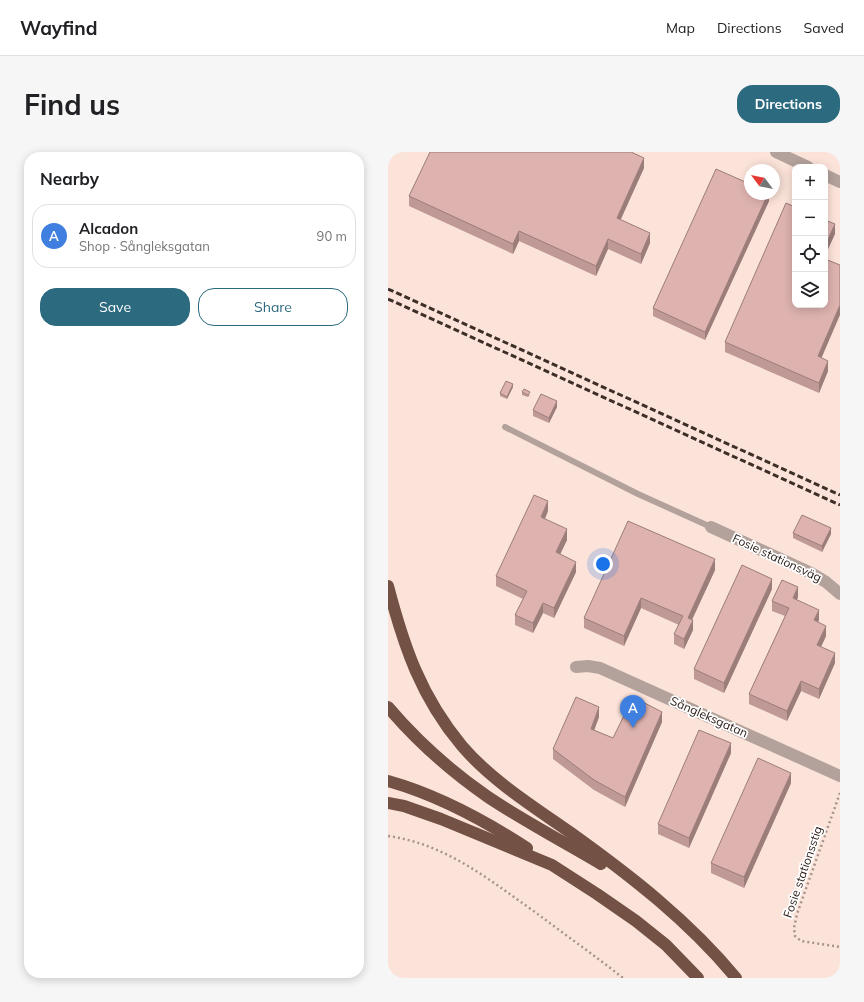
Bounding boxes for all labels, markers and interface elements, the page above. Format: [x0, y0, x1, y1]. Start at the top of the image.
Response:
text: Wayfind [20, 16, 97, 40]
text: Map [666, 19, 695, 37]
text: Directions [717, 19, 782, 37]
text: Saved [804, 19, 844, 37]
button: Directions [737, 85, 840, 123]
text: Find us [24, 87, 120, 122]
north arrow [744, 164, 780, 200]
map controls [792, 164, 828, 308]
button: + [792, 164, 828, 200]
text: Nearby [40, 168, 99, 189]
button: − [792, 200, 828, 236]
text: Alcadon [79, 219, 138, 238]
text: A [49, 228, 59, 244]
text: 90 m [317, 228, 347, 244]
button: locate [792, 236, 828, 272]
text: Shop · Sångleksgatan [79, 238, 210, 254]
button: layers [792, 272, 828, 308]
button: Save [40, 288, 190, 326]
button: Share [198, 288, 348, 326]
street label: Fosie stationsväg [730, 530, 824, 585]
your location [593, 554, 613, 574]
street label: Sångleksgatan [668, 693, 750, 740]
pin: A [620, 695, 646, 728]
street label: Fosie stationsstig [780, 824, 825, 920]

